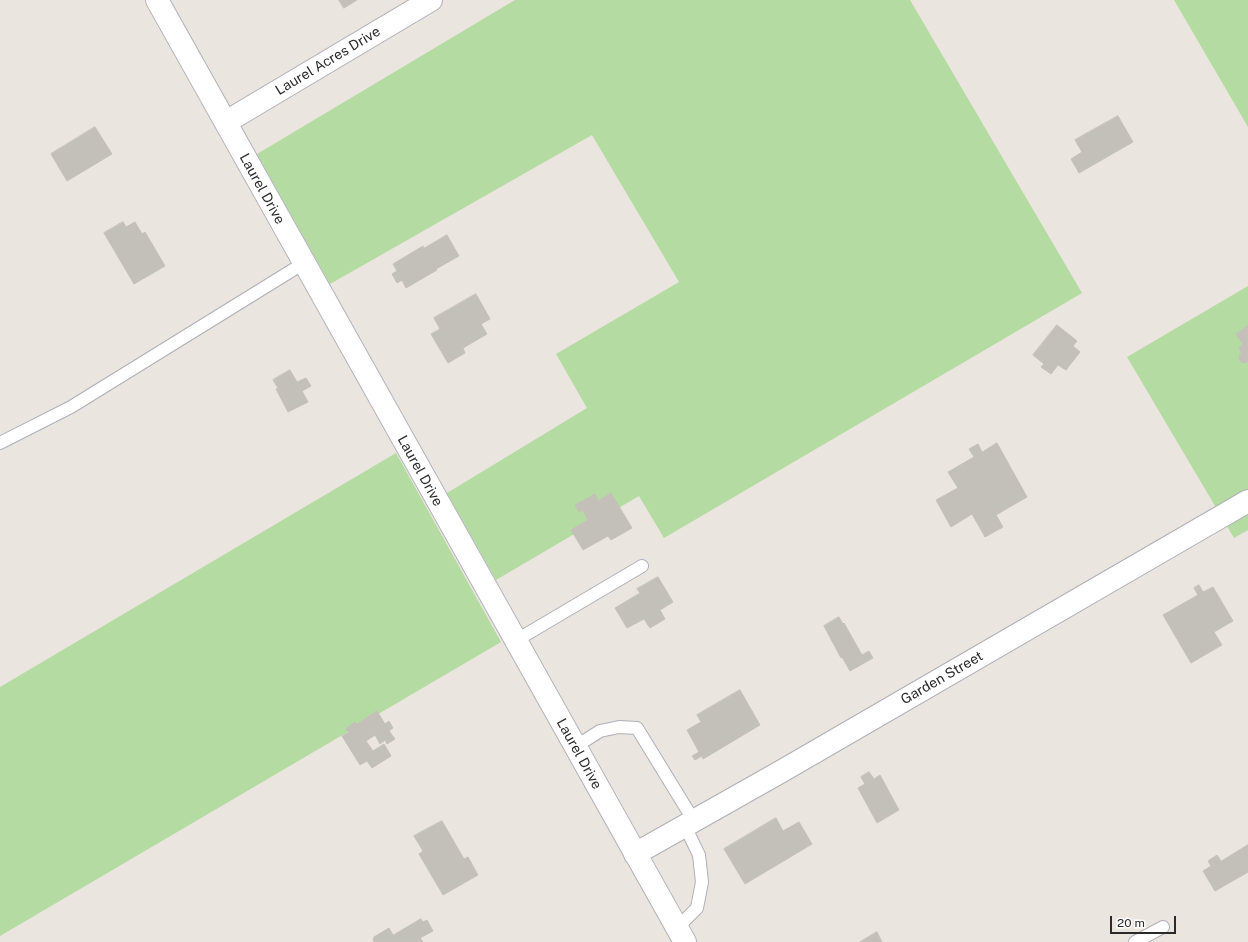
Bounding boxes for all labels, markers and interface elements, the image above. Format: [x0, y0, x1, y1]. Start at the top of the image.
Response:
street label: Laurel Acres Drive [273, 23, 383, 99]
street label: Laurel Drive [236, 151, 288, 227]
street label: Laurel Drive [394, 433, 446, 509]
street label: Garden Street [898, 648, 986, 708]
street label: Laurel Drive [553, 716, 605, 792]
scale bar [1112, 908, 1178, 934]
text: 20 m [1117, 916, 1145, 930]

